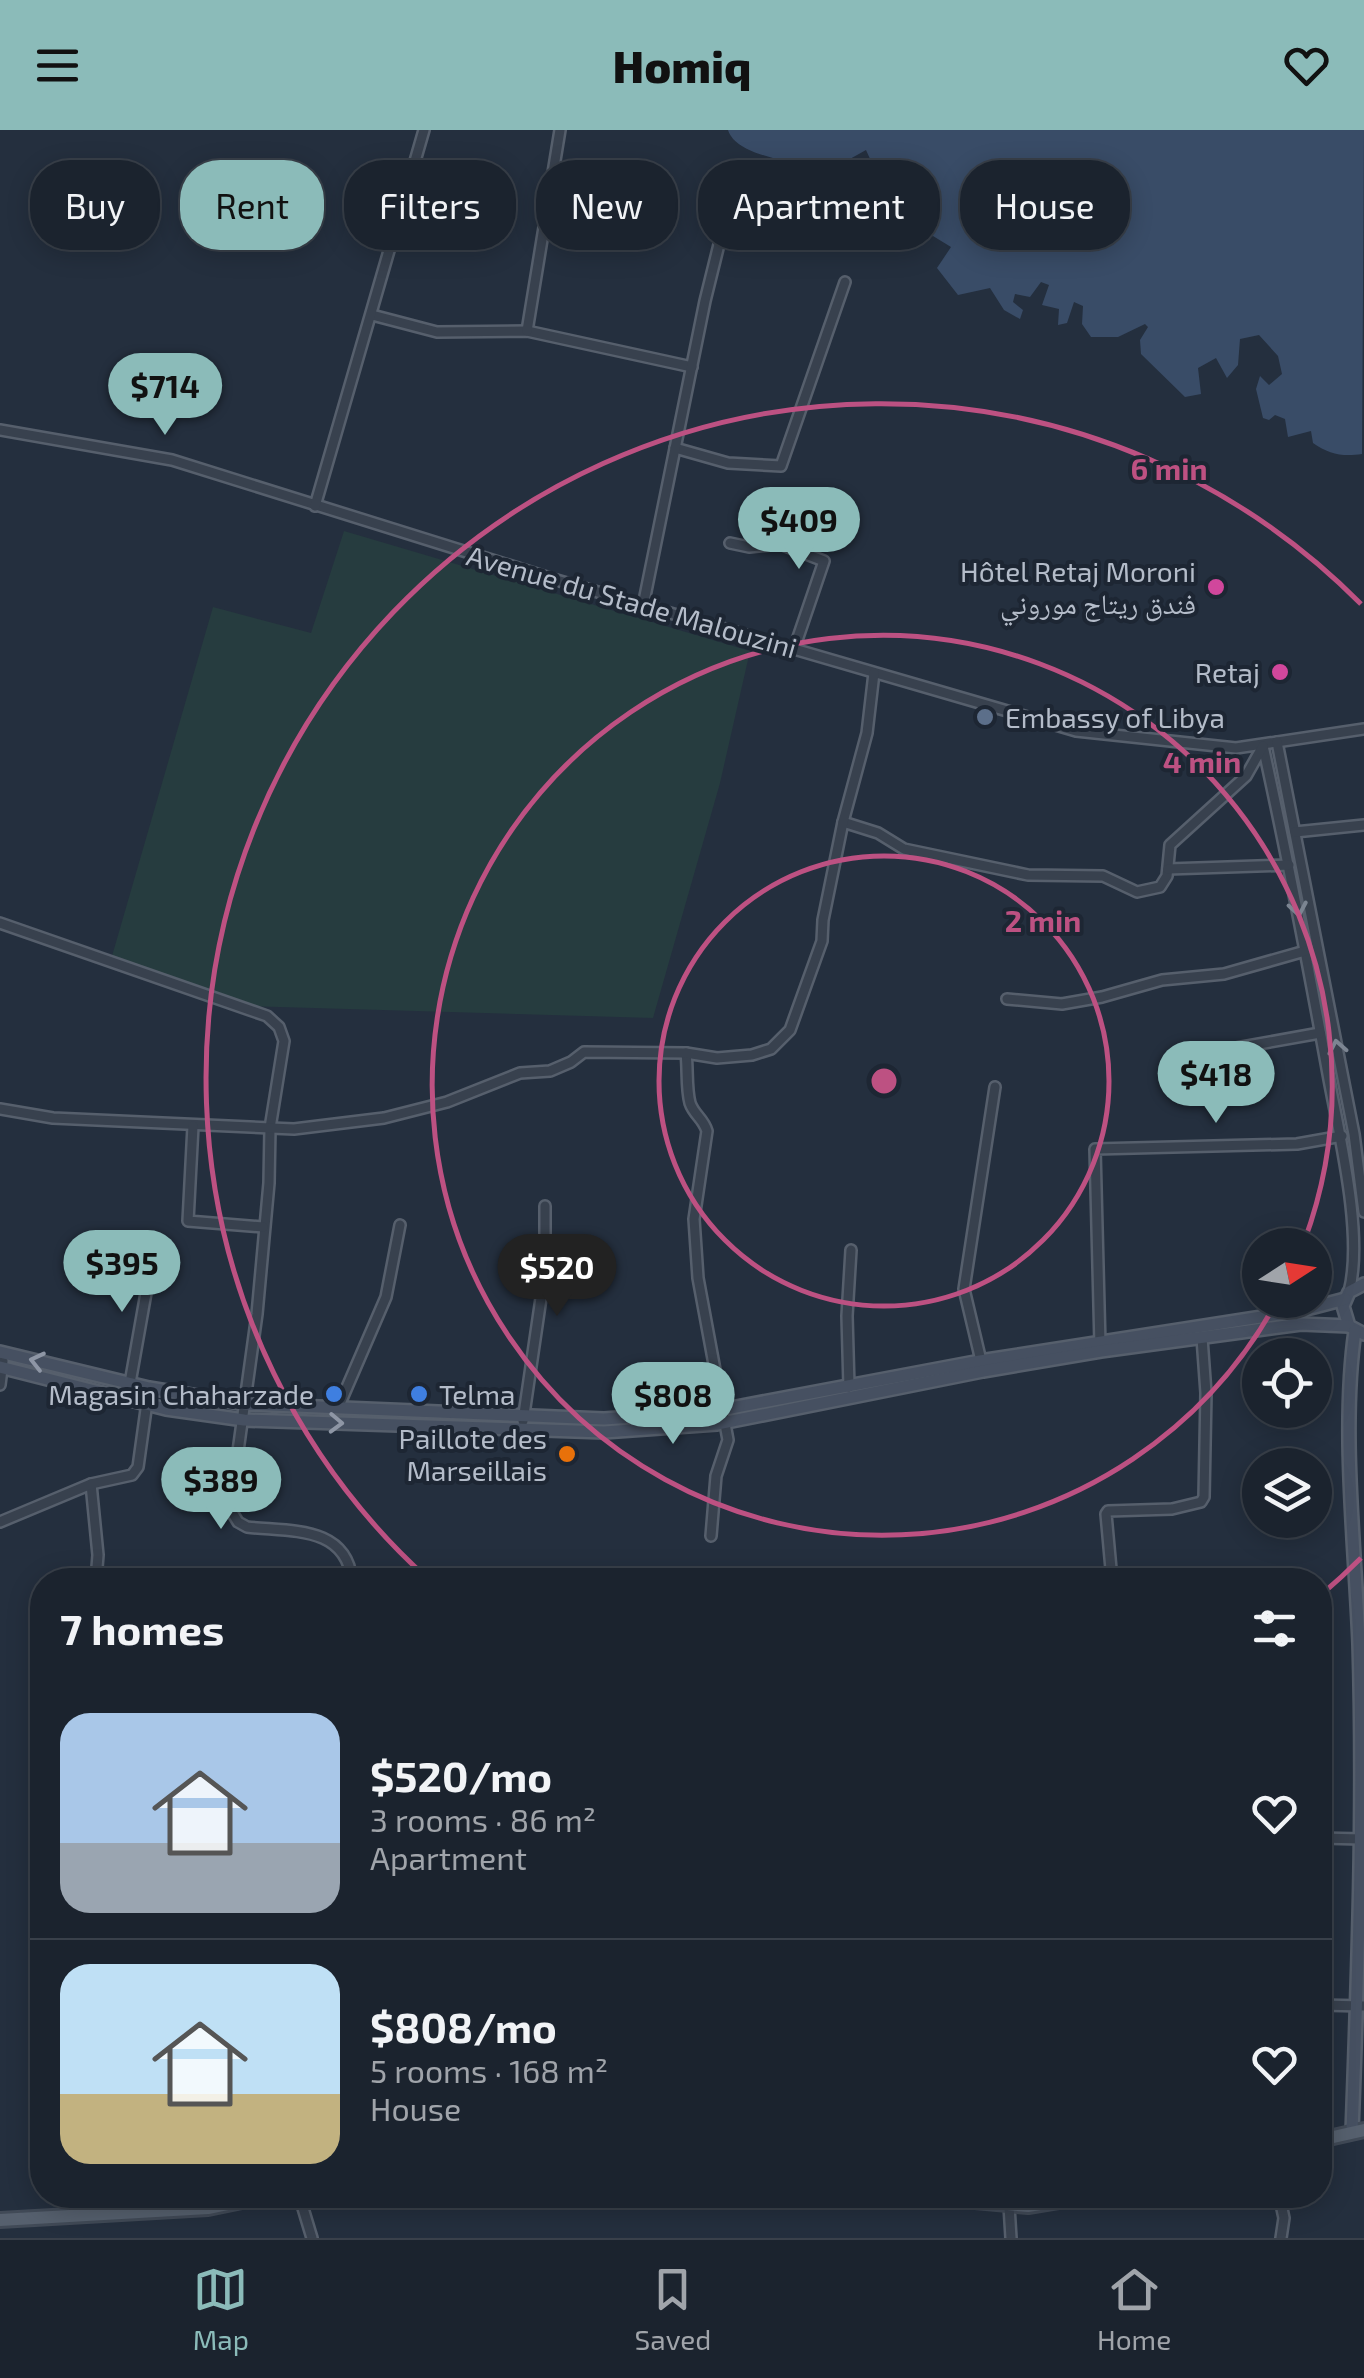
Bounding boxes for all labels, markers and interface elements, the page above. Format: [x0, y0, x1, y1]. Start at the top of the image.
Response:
icon: menu [30, 38, 85, 93]
text: Homiq [613, 38, 751, 92]
icon: heart [1279, 38, 1334, 93]
chip: Buy [30, 160, 160, 250]
chip: Rent [180, 160, 324, 250]
chip: Filters [344, 160, 516, 250]
chip: New [536, 160, 678, 250]
chip: Apartment [698, 160, 940, 250]
chip: House [960, 160, 1130, 250]
pin: $714 [106, 353, 224, 438]
text: $714 [130, 366, 200, 404]
text: 6 min [1131, 450, 1207, 486]
pin: $409 [740, 487, 858, 572]
text: $409 [760, 500, 838, 538]
street label: Avenue du Stade Malouzini [463, 538, 801, 664]
place label: Hôtel Retaj Moroni فندق ريتاج موروني [960, 554, 1196, 627]
marker: Hôtel Retaj Moroni فندق ريتاج موروني [1205, 576, 1227, 598]
place label: Retaj [1195, 655, 1260, 689]
marker: Retaj [1269, 661, 1291, 683]
place label: Embassy of Libya [1005, 700, 1225, 734]
marker: Embassy of Libya [974, 706, 996, 728]
text: 4 min [1163, 743, 1241, 779]
one-way arrow [1287, 901, 1308, 918]
text: 2 min [1005, 902, 1081, 938]
one-way arrow [1328, 1038, 1349, 1055]
pin: $418 [1157, 1041, 1275, 1126]
text: $418 [1180, 1054, 1252, 1092]
centre of rings [866, 1063, 902, 1099]
north arrow [1242, 1228, 1332, 1318]
map controls [1242, 1228, 1332, 1538]
pin: $395 [63, 1230, 181, 1315]
pin: $520 [498, 1234, 616, 1319]
text: $395 [85, 1243, 159, 1281]
text: $520 [519, 1247, 595, 1285]
button: locate [1242, 1338, 1332, 1428]
one-way arrow [29, 1352, 46, 1373]
pin: $808 [614, 1362, 732, 1447]
text: $808 [634, 1375, 712, 1413]
place label: Magasin Chaharzade [48, 1377, 314, 1411]
place label: Telma [439, 1377, 515, 1411]
marker: Magasin Chaharzade [323, 1383, 345, 1405]
marker: Telma [408, 1383, 430, 1405]
one-way arrow [329, 1412, 345, 1433]
place label: Paillote des Marseillais [399, 1421, 547, 1487]
marker: Paillote des Marseillais [556, 1443, 578, 1465]
pin: $389 [162, 1447, 280, 1532]
button: layers [1242, 1448, 1332, 1538]
text: $389 [183, 1460, 259, 1498]
icon: filters [1247, 1601, 1302, 1656]
text: 7 homes [60, 1603, 224, 1653]
text: $520/mo [370, 1750, 552, 1800]
icon: home [140, 1753, 260, 1873]
icon: heart [1247, 1786, 1302, 1841]
text: 3 rooms · 86 m² [370, 1800, 596, 1838]
text: Apartment [370, 1838, 527, 1876]
text: $808/mo [370, 2001, 557, 2051]
icon: home [140, 2004, 260, 2124]
icon: heart [1247, 2037, 1302, 2092]
text: 5 rooms · 168 m² [370, 2051, 608, 2089]
text: House [370, 2089, 461, 2127]
tab: Map [193, 2262, 249, 2356]
tab: Saved [635, 2262, 711, 2356]
tab: Home [1097, 2262, 1171, 2356]

